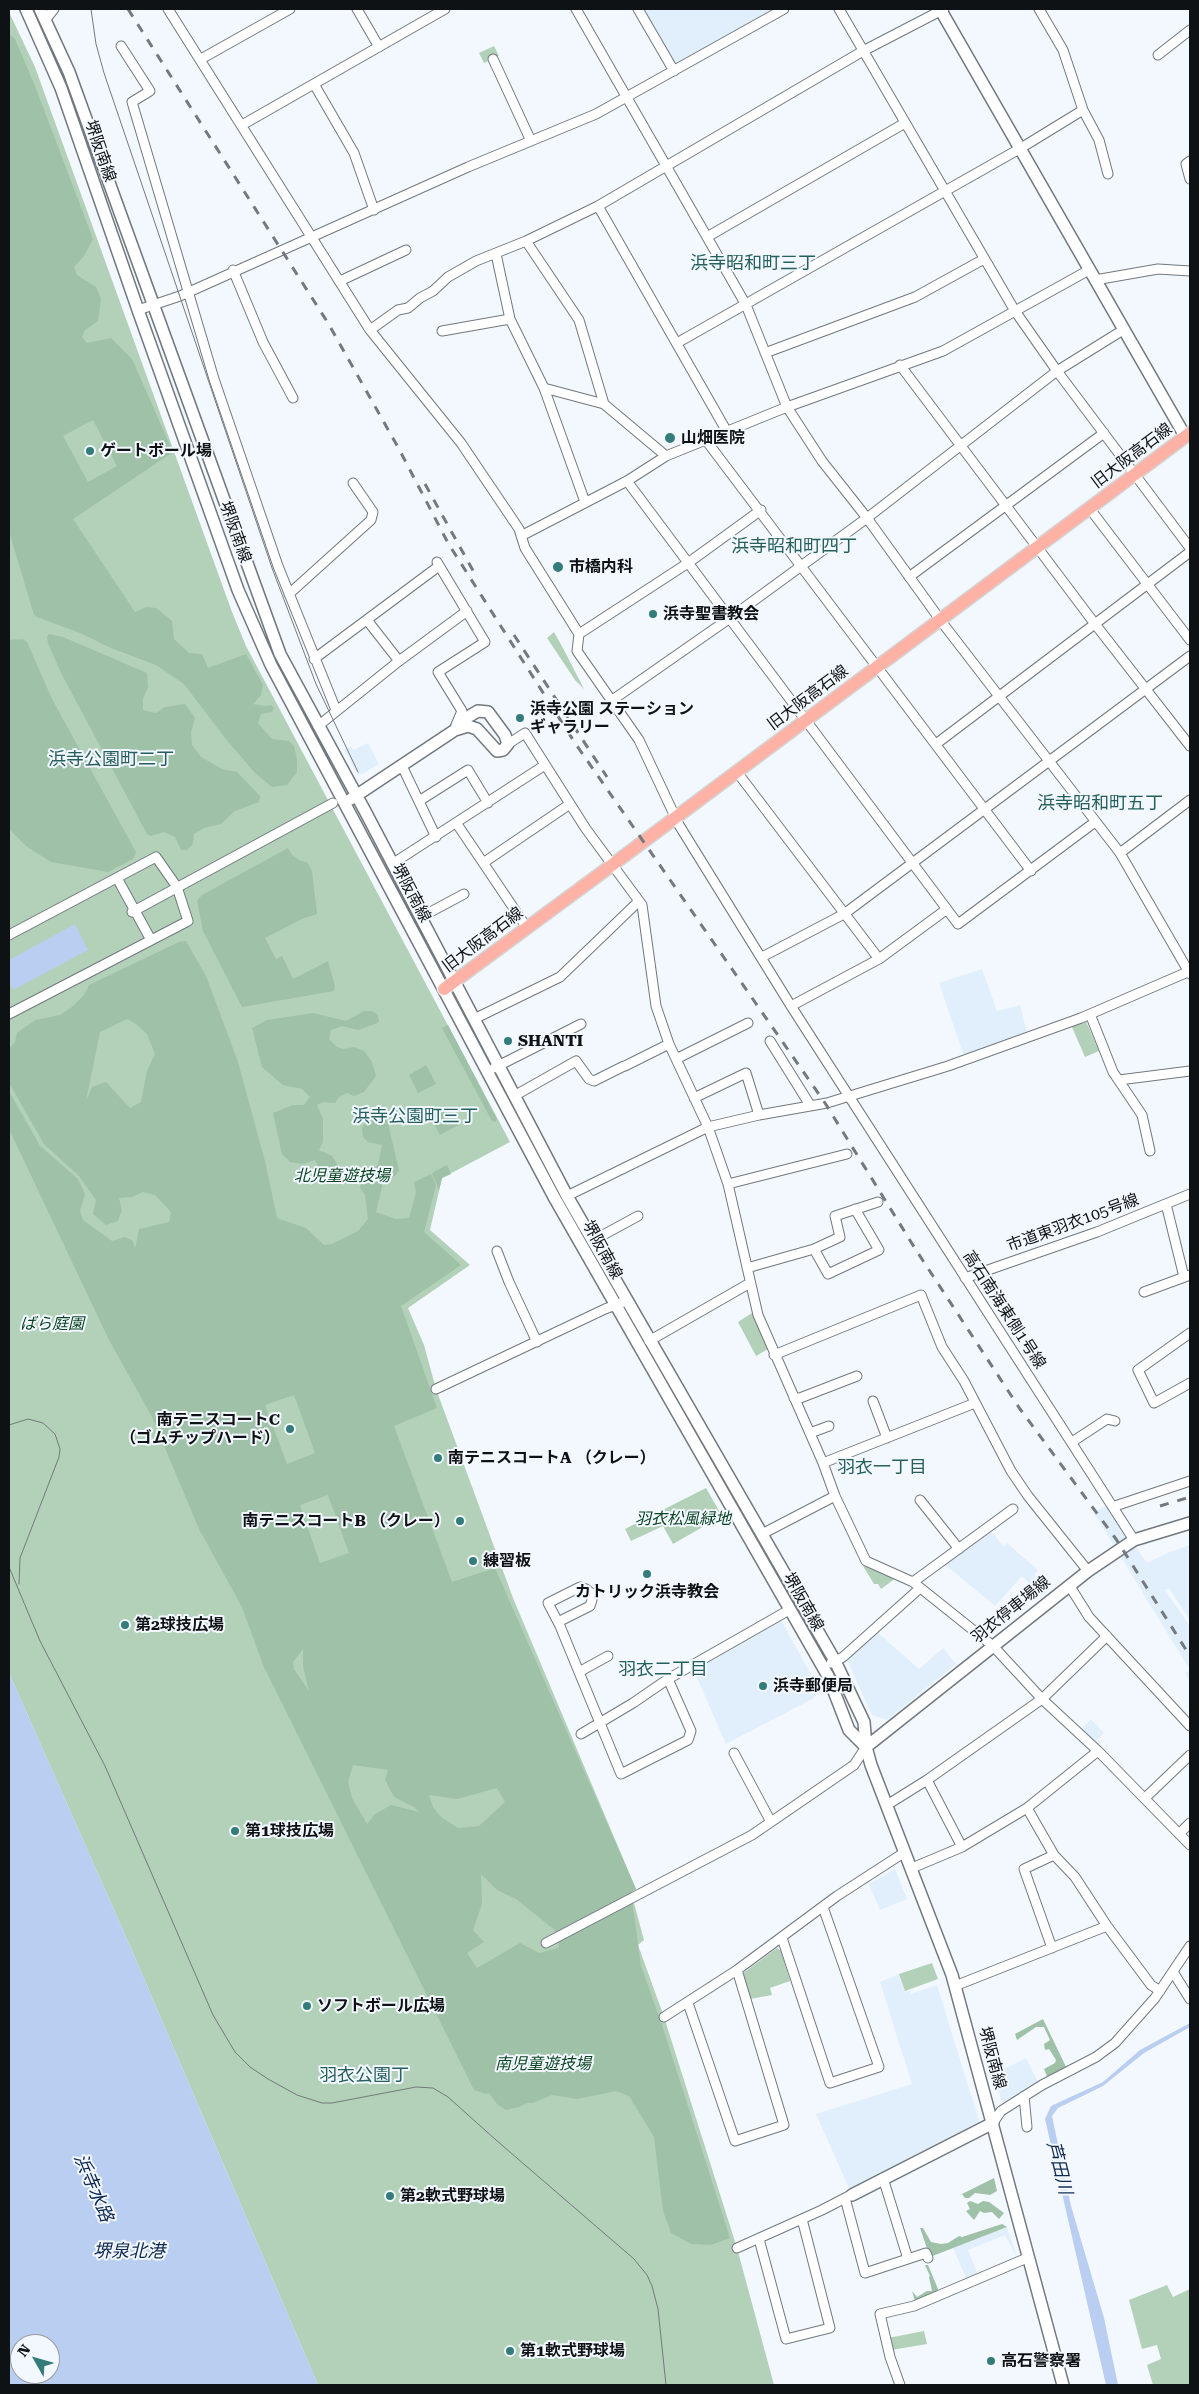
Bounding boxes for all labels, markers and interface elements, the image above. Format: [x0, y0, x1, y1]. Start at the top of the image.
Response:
street label: 堺阪南線 [81, 118, 119, 184]
district label: 浜寺昭和町三丁 [690, 253, 816, 275]
street label: 旧大阪高石線 [1088, 419, 1176, 493]
place label: 山畑医院 [681, 428, 745, 448]
marker: 山畑医院 [663, 431, 677, 445]
place label: ゲートボール場 [100, 441, 212, 461]
marker: ゲートボール場 [84, 445, 96, 457]
street label: 堺阪南線 [215, 499, 255, 565]
district label: 浜寺昭和町四丁 [731, 536, 857, 558]
place label: 市橋内科 [569, 557, 633, 577]
marker: 市橋内科 [551, 560, 565, 574]
place label: 浜寺聖書教会 [663, 604, 759, 624]
marker: 浜寺聖書教会 [647, 608, 659, 620]
street label: 旧大阪高石線 [764, 661, 852, 735]
place label: 浜寺公園 ステーション ギャラリー [530, 699, 694, 737]
marker: 浜寺公園 ステーション ギャラリー [514, 712, 526, 724]
district label: 浜寺公園町二丁 [48, 749, 174, 771]
district label: 浜寺昭和町五丁 [1037, 793, 1163, 815]
street label: 堺阪南線 [388, 860, 434, 926]
street label: 旧大阪高石線 [439, 903, 527, 977]
place label: SHANTI [518, 1031, 583, 1051]
marker: SHANTI [502, 1035, 514, 1047]
district label: 浜寺公園町三丁 [352, 1106, 478, 1128]
park label: 北児童遊技場 [294, 1166, 390, 1186]
street label: 市道東羽衣105号線 [1004, 1190, 1142, 1256]
street label: 堺阪南線 [578, 1217, 626, 1283]
street label: 高石南海東側1号線 [959, 1247, 1049, 1373]
park label: ばら庭園 [20, 1314, 84, 1334]
place label: 南テニスコートC （ゴムチップハード） [120, 1410, 280, 1448]
marker: 南テニスコートC （ゴムチップハード） [284, 1423, 296, 1435]
place label: 南テニスコートA （クレー） [448, 1448, 656, 1468]
marker: 南テニスコートA （クレー） [432, 1452, 444, 1464]
district label: 羽衣一丁目 [837, 1457, 927, 1479]
park label: 羽衣松風緑地 [635, 1509, 731, 1529]
place label: 南テニスコートB （クレー） [242, 1511, 450, 1531]
marker: 南テニスコートB （クレー） [454, 1515, 466, 1527]
place label: 練習板 [483, 1551, 531, 1571]
marker: 練習板 [467, 1555, 479, 1567]
marker: カトリック浜寺教会 [641, 1568, 653, 1580]
street label: 堺阪南線 [779, 1569, 827, 1635]
street label: 羽衣停車場線 [968, 1572, 1054, 1648]
place label: カトリック浜寺教会 [575, 1582, 719, 1602]
place label: 第2球技広場 [135, 1615, 224, 1635]
marker: 第2球技広場 [119, 1619, 131, 1631]
district label: 羽衣二丁目 [618, 1659, 708, 1681]
place label: 浜寺郵便局 [773, 1676, 853, 1696]
marker: 浜寺郵便局 [757, 1680, 769, 1692]
place label: 第1球技広場 [245, 1821, 334, 1841]
marker: 第1球技広場 [229, 1825, 241, 1837]
place label: ソフトボール広場 [317, 1996, 445, 2016]
marker: ソフトボール広場 [301, 2000, 313, 2012]
street label: 堺阪南線 [974, 2025, 1010, 2091]
park label: 南児童遊技場 [495, 2054, 591, 2074]
district label: 羽衣公園丁 [319, 2065, 409, 2087]
water label: 芦田川 [1042, 2139, 1076, 2197]
water label: 浜寺水路 [69, 2151, 117, 2225]
place label: 第2軟式野球場 [400, 2186, 505, 2206]
marker: 第2軟式野球場 [384, 2190, 396, 2202]
water label: 堺泉北港 [93, 2241, 165, 2263]
north arrow [10, 2334, 60, 2384]
text: N [14, 2341, 34, 2360]
place label: 第1軟式野球場 [520, 2341, 625, 2361]
marker: 第1軟式野球場 [504, 2345, 516, 2357]
place label: 高石警察署 [1001, 2351, 1081, 2371]
marker: 高石警察署 [985, 2355, 997, 2367]

